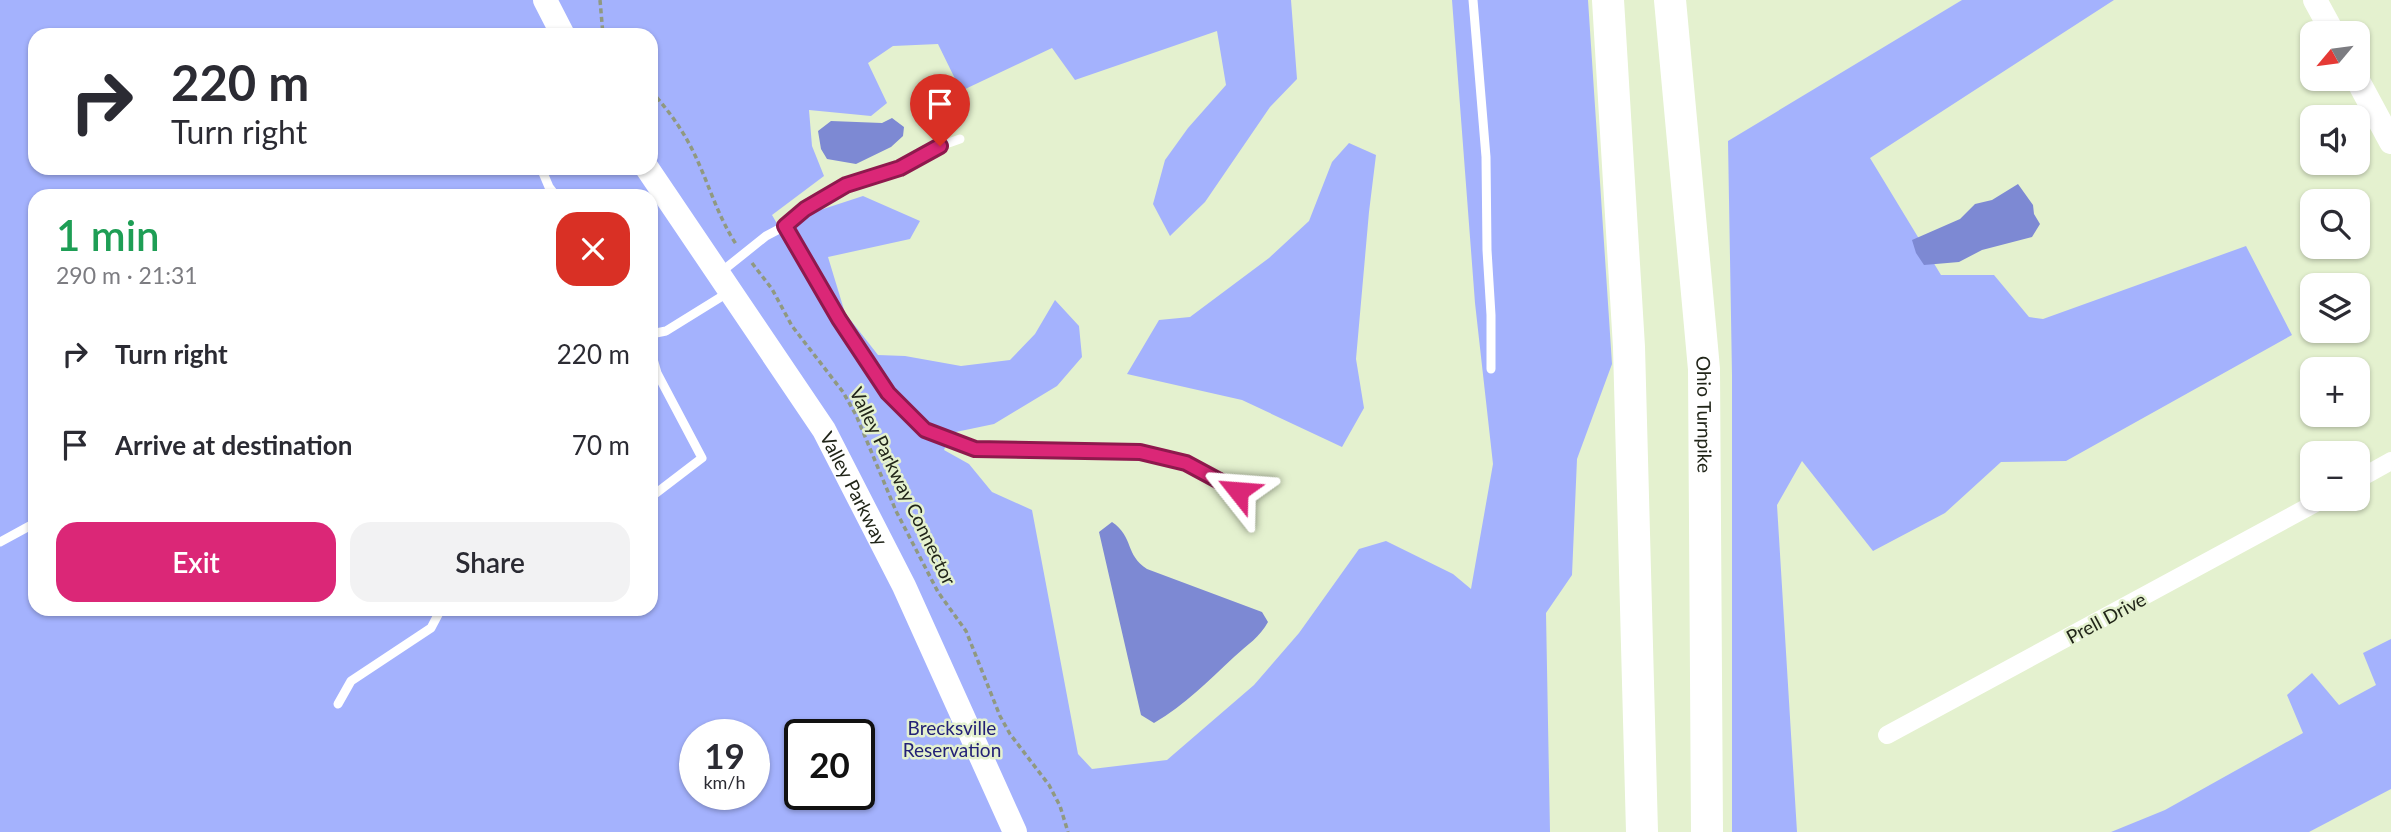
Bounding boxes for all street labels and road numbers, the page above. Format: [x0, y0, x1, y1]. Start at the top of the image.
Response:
street label: Ohio Turnpike [1692, 355, 1717, 473]
street label: Valley Parkway Connector [845, 383, 961, 589]
street label: Valley Parkway [814, 427, 892, 549]
street label: Prell Drive [2062, 587, 2150, 648]

